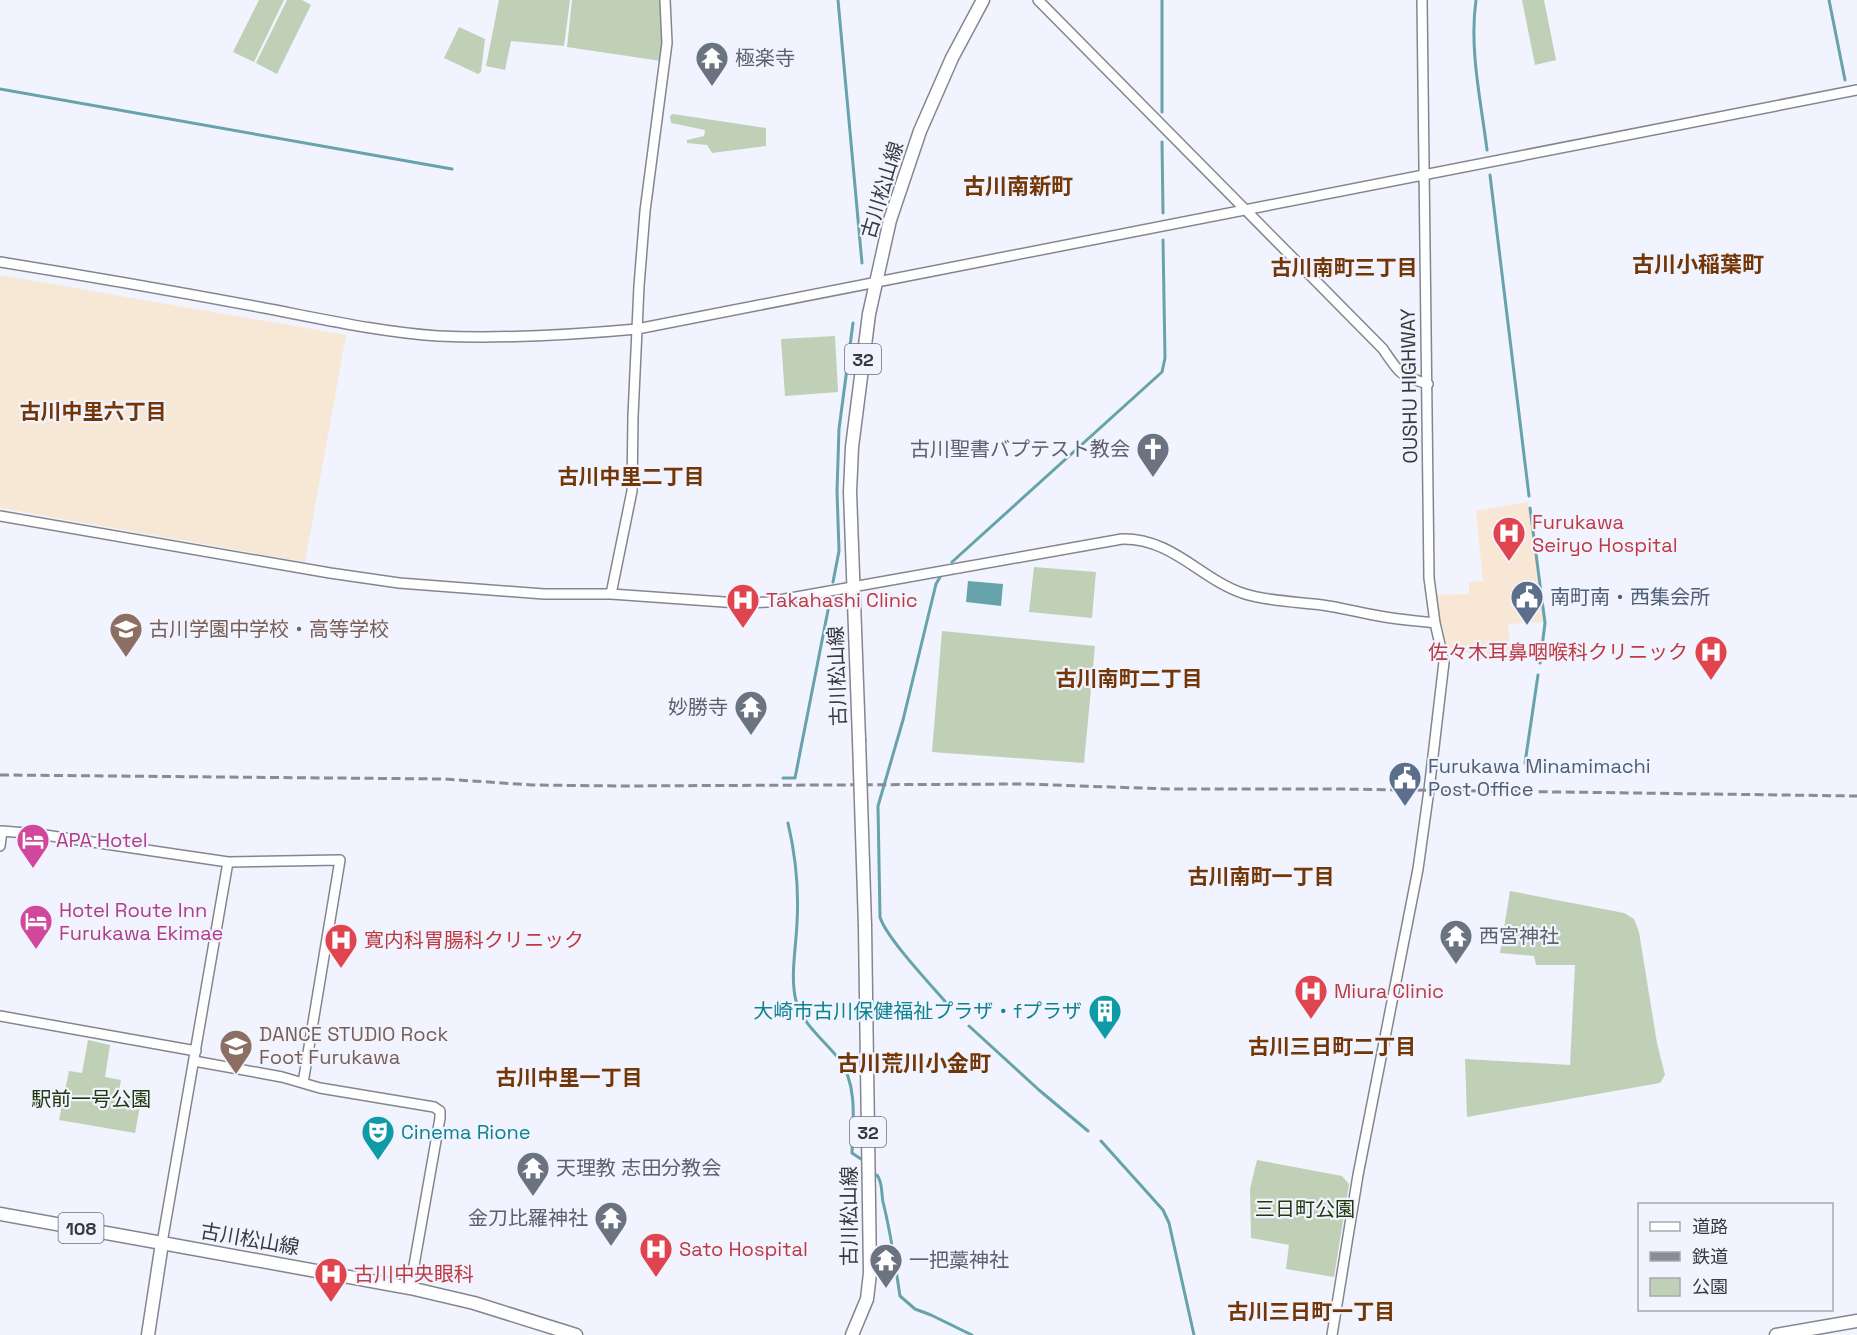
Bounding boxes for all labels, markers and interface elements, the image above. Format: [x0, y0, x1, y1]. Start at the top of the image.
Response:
temple icon: 極楽寺 [694, 40, 730, 87]
place label: 極楽寺 [735, 45, 795, 71]
street label: 古川松山線 [855, 138, 909, 242]
district label: 古川南新町 [963, 172, 1073, 200]
district label: 古川小稲葉町 [1632, 250, 1764, 278]
district label: 古川南町三丁目 [1271, 254, 1418, 281]
street label: OUSHU HIGHWAY [1395, 308, 1423, 464]
road number: 32 [845, 344, 881, 374]
district label: 古川中里六丁目 [20, 398, 167, 425]
church icon: 古川聖書バプテスト教会 [1135, 431, 1171, 478]
place label: 古川聖書バプテスト教会 [910, 436, 1130, 462]
district label: 古川中里二丁目 [558, 463, 705, 490]
place label: Furukawa Seiryo Hospital [1532, 509, 1678, 558]
hospital icon: Furukawa Seiryo Hospital [1491, 515, 1527, 562]
public building icon: 南町南・西集会所 [1509, 579, 1545, 626]
hospital icon: Takahashi Clinic [725, 582, 761, 629]
place label: 南町南・西集会所 [1550, 584, 1710, 610]
place label: Takahashi Clinic [766, 587, 918, 613]
school or university icon: 古川学園中学校・高等学校 [108, 611, 144, 658]
place label: 古川学園中学校・高等学校 [149, 616, 389, 642]
street label: 古川松山線 [822, 626, 852, 726]
hospital icon: 佐々木耳鼻咽喉科クリニック [1693, 634, 1729, 681]
place label: 佐々木耳鼻咽喉科クリニック [1428, 639, 1688, 665]
district label: 古川南町二丁目 [1056, 665, 1203, 692]
temple icon: 妙勝寺 [733, 689, 769, 736]
place label: 妙勝寺 [668, 694, 728, 720]
place label: Furukawa Minamimachi Post Office [1428, 753, 1651, 802]
public building icon: Furukawa Minamimachi Post Office [1387, 760, 1423, 807]
hotel icon: APA Hotel [15, 822, 51, 869]
place label: APA Hotel [56, 827, 148, 853]
district label: 古川南町一丁目 [1188, 863, 1335, 890]
place label: Hotel Route Inn Furukawa Ekimae [59, 897, 223, 946]
hotel icon: Hotel Route Inn Furukawa Ekimae [18, 903, 54, 950]
temple icon: 西宮神社 [1438, 918, 1474, 965]
hospital icon: 寛内科胃腸科クリニック [323, 922, 359, 969]
place label: 西宮神社 [1479, 923, 1559, 949]
place label: 寛内科胃腸科クリニック [364, 927, 584, 953]
hospital icon: Miura Clinic [1293, 973, 1329, 1020]
place label: Miura Clinic [1334, 978, 1444, 1004]
building icon: 大崎市古川保健福祉プラザ・fプラザ [1087, 993, 1123, 1040]
place label: 大崎市古川保健福祉プラザ・fプラザ [753, 998, 1082, 1024]
place label: DANCE STUDIO Rock Foot Furukawa [259, 1021, 449, 1070]
school or university icon: DANCE STUDIO Rock Foot Furukawa [218, 1028, 254, 1075]
district label: 古川三日町二丁目 [1248, 1033, 1416, 1060]
district label: 古川荒川小金町 [837, 1049, 991, 1077]
district label: 古川中里一丁目 [496, 1064, 643, 1091]
park label: 駅前一号公園 [31, 1086, 151, 1112]
theatre icon: Cinema Rione [360, 1114, 396, 1161]
road number: 32 [850, 1117, 886, 1147]
place label: Cinema Rione [401, 1119, 531, 1145]
temple icon: 天理教 志田分教会 [515, 1150, 551, 1197]
place label: 天理教 志田分教会 [556, 1155, 721, 1181]
street label: 古川松山線 [836, 1166, 862, 1266]
park label: 三日町公園 [1255, 1196, 1355, 1222]
temple icon: 金刀比羅神社 [593, 1200, 629, 1247]
legend [1638, 1203, 1833, 1311]
place label: 金刀比羅神社 [468, 1205, 588, 1231]
road number: 108 [58, 1213, 104, 1243]
text: 道路 [1692, 1215, 1728, 1238]
street label: 古川松山線 [199, 1218, 301, 1260]
hospital icon: Sato Hospital [638, 1231, 674, 1278]
place label: Sato Hospital [679, 1236, 808, 1262]
temple icon: 一把藁神社 [868, 1242, 904, 1289]
text: 鉄道 [1692, 1245, 1728, 1268]
place label: 一把藁神社 [909, 1247, 1009, 1273]
hospital icon: 古川中央眼科 [313, 1256, 349, 1303]
place label: 古川中央眼科 [354, 1261, 474, 1287]
text: 公園 [1692, 1275, 1728, 1298]
district label: 古川三日町一丁目 [1227, 1298, 1395, 1325]

